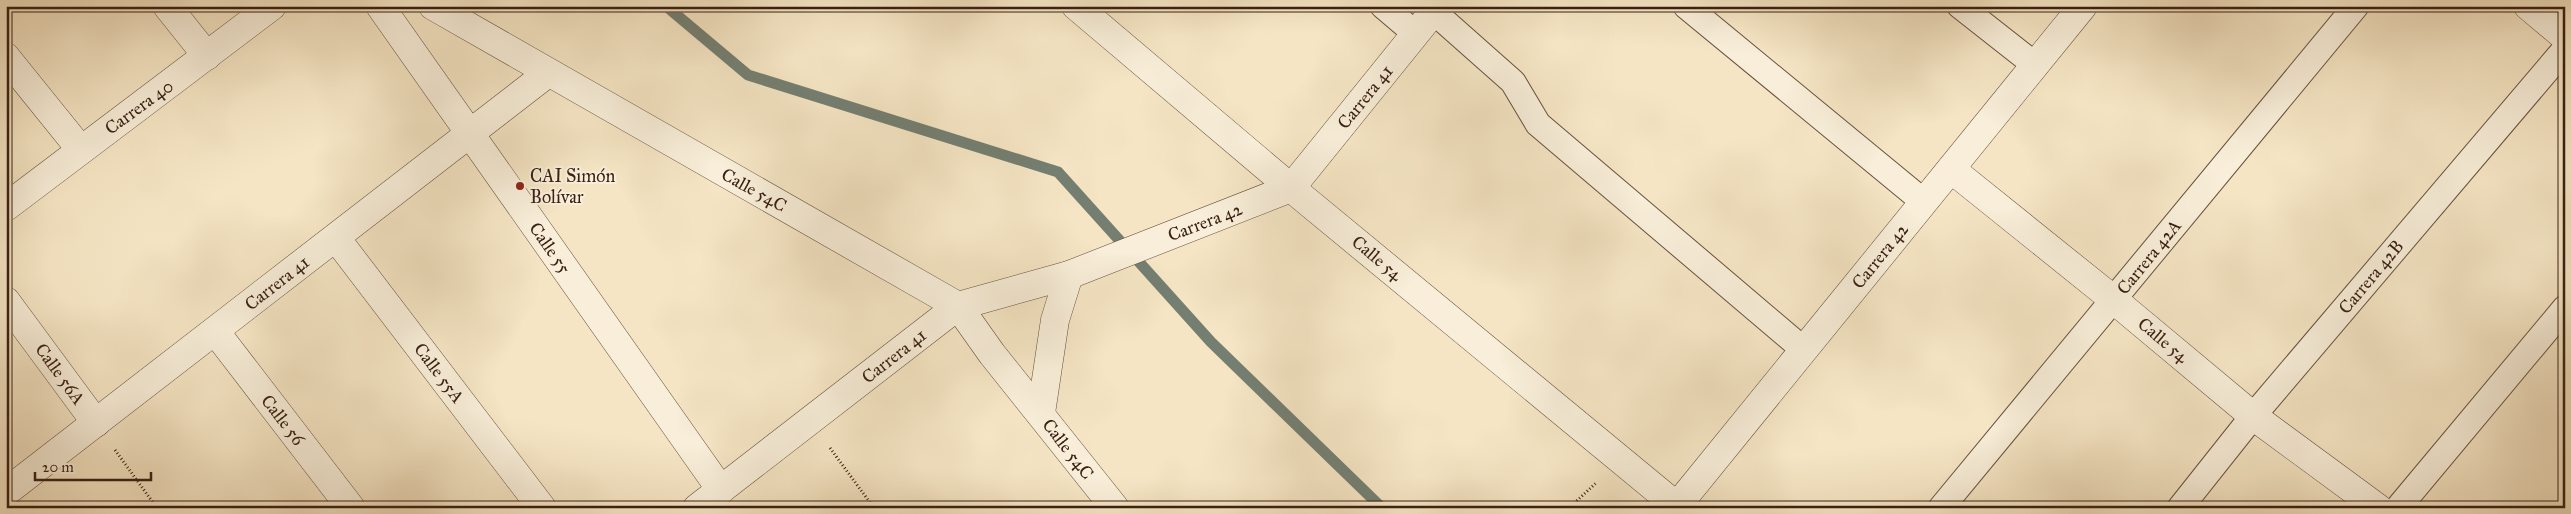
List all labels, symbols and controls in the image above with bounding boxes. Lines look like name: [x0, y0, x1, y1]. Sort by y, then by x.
street label: Carrera 41: [1332, 60, 1398, 134]
street label: Carrera 40: [100, 75, 178, 139]
street label: Calle 54C: [718, 163, 790, 217]
place label: CAI Simón Bolívar: [530, 165, 616, 208]
marker: CAI Simón Bolívar: [514, 180, 526, 192]
street label: Carrera 42: [1165, 198, 1245, 246]
street label: Carrera 42A: [2112, 215, 2186, 299]
street label: Calle 55: [524, 218, 576, 278]
street label: Carrera 42: [1847, 219, 1913, 293]
street label: Calle 54: [1347, 231, 1407, 286]
street label: Carrera 42B: [2334, 236, 2408, 318]
street label: Carrera 41: [240, 251, 314, 315]
street label: Calle 54: [2133, 313, 2193, 368]
street label: Carrera 41: [857, 324, 931, 388]
street label: Calle 56A: [30, 339, 90, 409]
street label: Calle 55A: [409, 339, 469, 407]
street label: Calle 56: [256, 390, 310, 450]
street label: Calle 54C: [1037, 414, 1099, 484]
scale bar: [35, 449, 151, 481]
text: 20 m: [42, 458, 74, 476]

